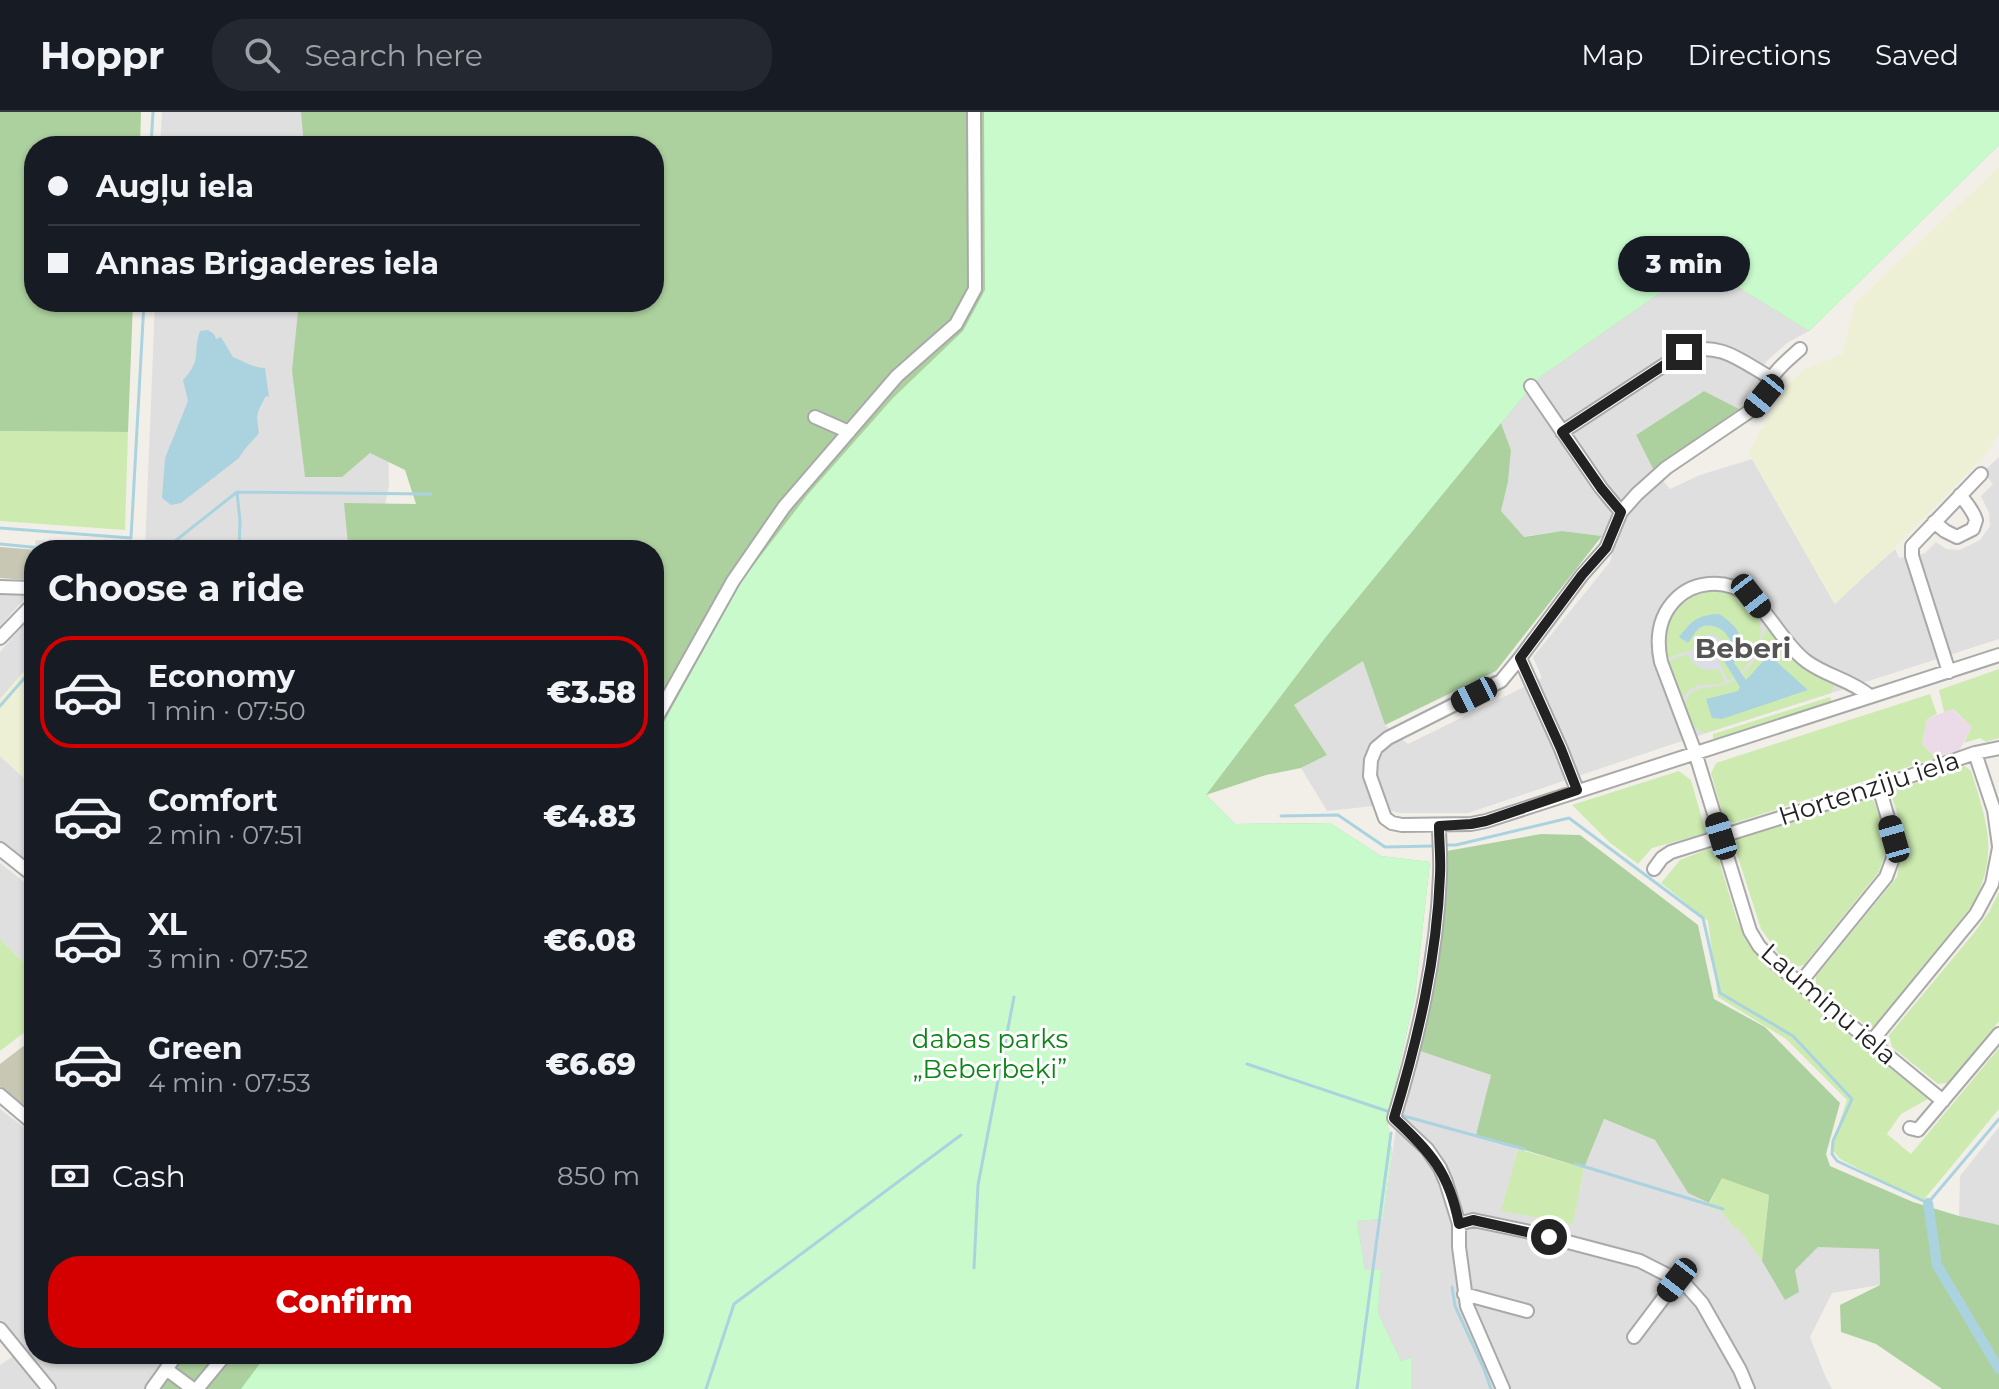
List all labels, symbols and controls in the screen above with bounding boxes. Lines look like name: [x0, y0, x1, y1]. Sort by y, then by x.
search box: [212, 19, 772, 91]
text: Hoppr: [40, 32, 164, 79]
icon: search: [240, 33, 284, 77]
text: Search here: [304, 37, 483, 74]
text: Map: [1581, 38, 1643, 72]
text: Directions: [1687, 38, 1831, 72]
text: Saved: [1875, 38, 1959, 72]
text: Augļu iela: [96, 168, 254, 205]
callout: 3 min: [1618, 236, 1750, 292]
text: Annas Brigaderes iela: [96, 245, 439, 282]
text: 3 min: [1646, 248, 1722, 280]
route end: [1666, 334, 1702, 370]
car: [1740, 370, 1788, 422]
text: Choose a ride: [48, 566, 305, 610]
car: [1727, 570, 1775, 622]
district label: Beberi: [1695, 631, 1791, 665]
icon: car: [52, 656, 124, 728]
text: Economy: [148, 658, 295, 695]
car: [1447, 673, 1501, 717]
text: €3.58: [547, 674, 636, 711]
text: 1 min · 07:50: [148, 695, 306, 727]
street label: Hortenziju iela: [1775, 744, 1963, 832]
icon: car: [52, 780, 124, 852]
text: Comfort: [148, 782, 278, 819]
text: €4.83: [543, 798, 636, 835]
car: [1703, 810, 1739, 862]
car: [1876, 813, 1912, 865]
text: 2 min · 07:51: [148, 819, 303, 851]
icon: car: [52, 904, 124, 976]
text: XL: [148, 906, 187, 943]
text: €6.08: [543, 922, 636, 959]
street label: Laumiņu iela: [1755, 936, 1903, 1072]
text: 3 min · 07:52: [148, 943, 308, 975]
park label: dabas parks „Beberbeķi”: [912, 1023, 1068, 1085]
icon: car: [52, 1028, 124, 1100]
text: Green: [148, 1030, 242, 1067]
text: €6.69: [545, 1046, 636, 1083]
text: 4 min · 07:53: [148, 1067, 311, 1099]
icon: cash: [48, 1154, 92, 1198]
text: Cash: [112, 1158, 186, 1195]
text: 850 m: [557, 1160, 640, 1192]
route start: [1531, 1219, 1567, 1255]
car: [1653, 1254, 1701, 1306]
button: Confirm: [48, 1256, 640, 1348]

